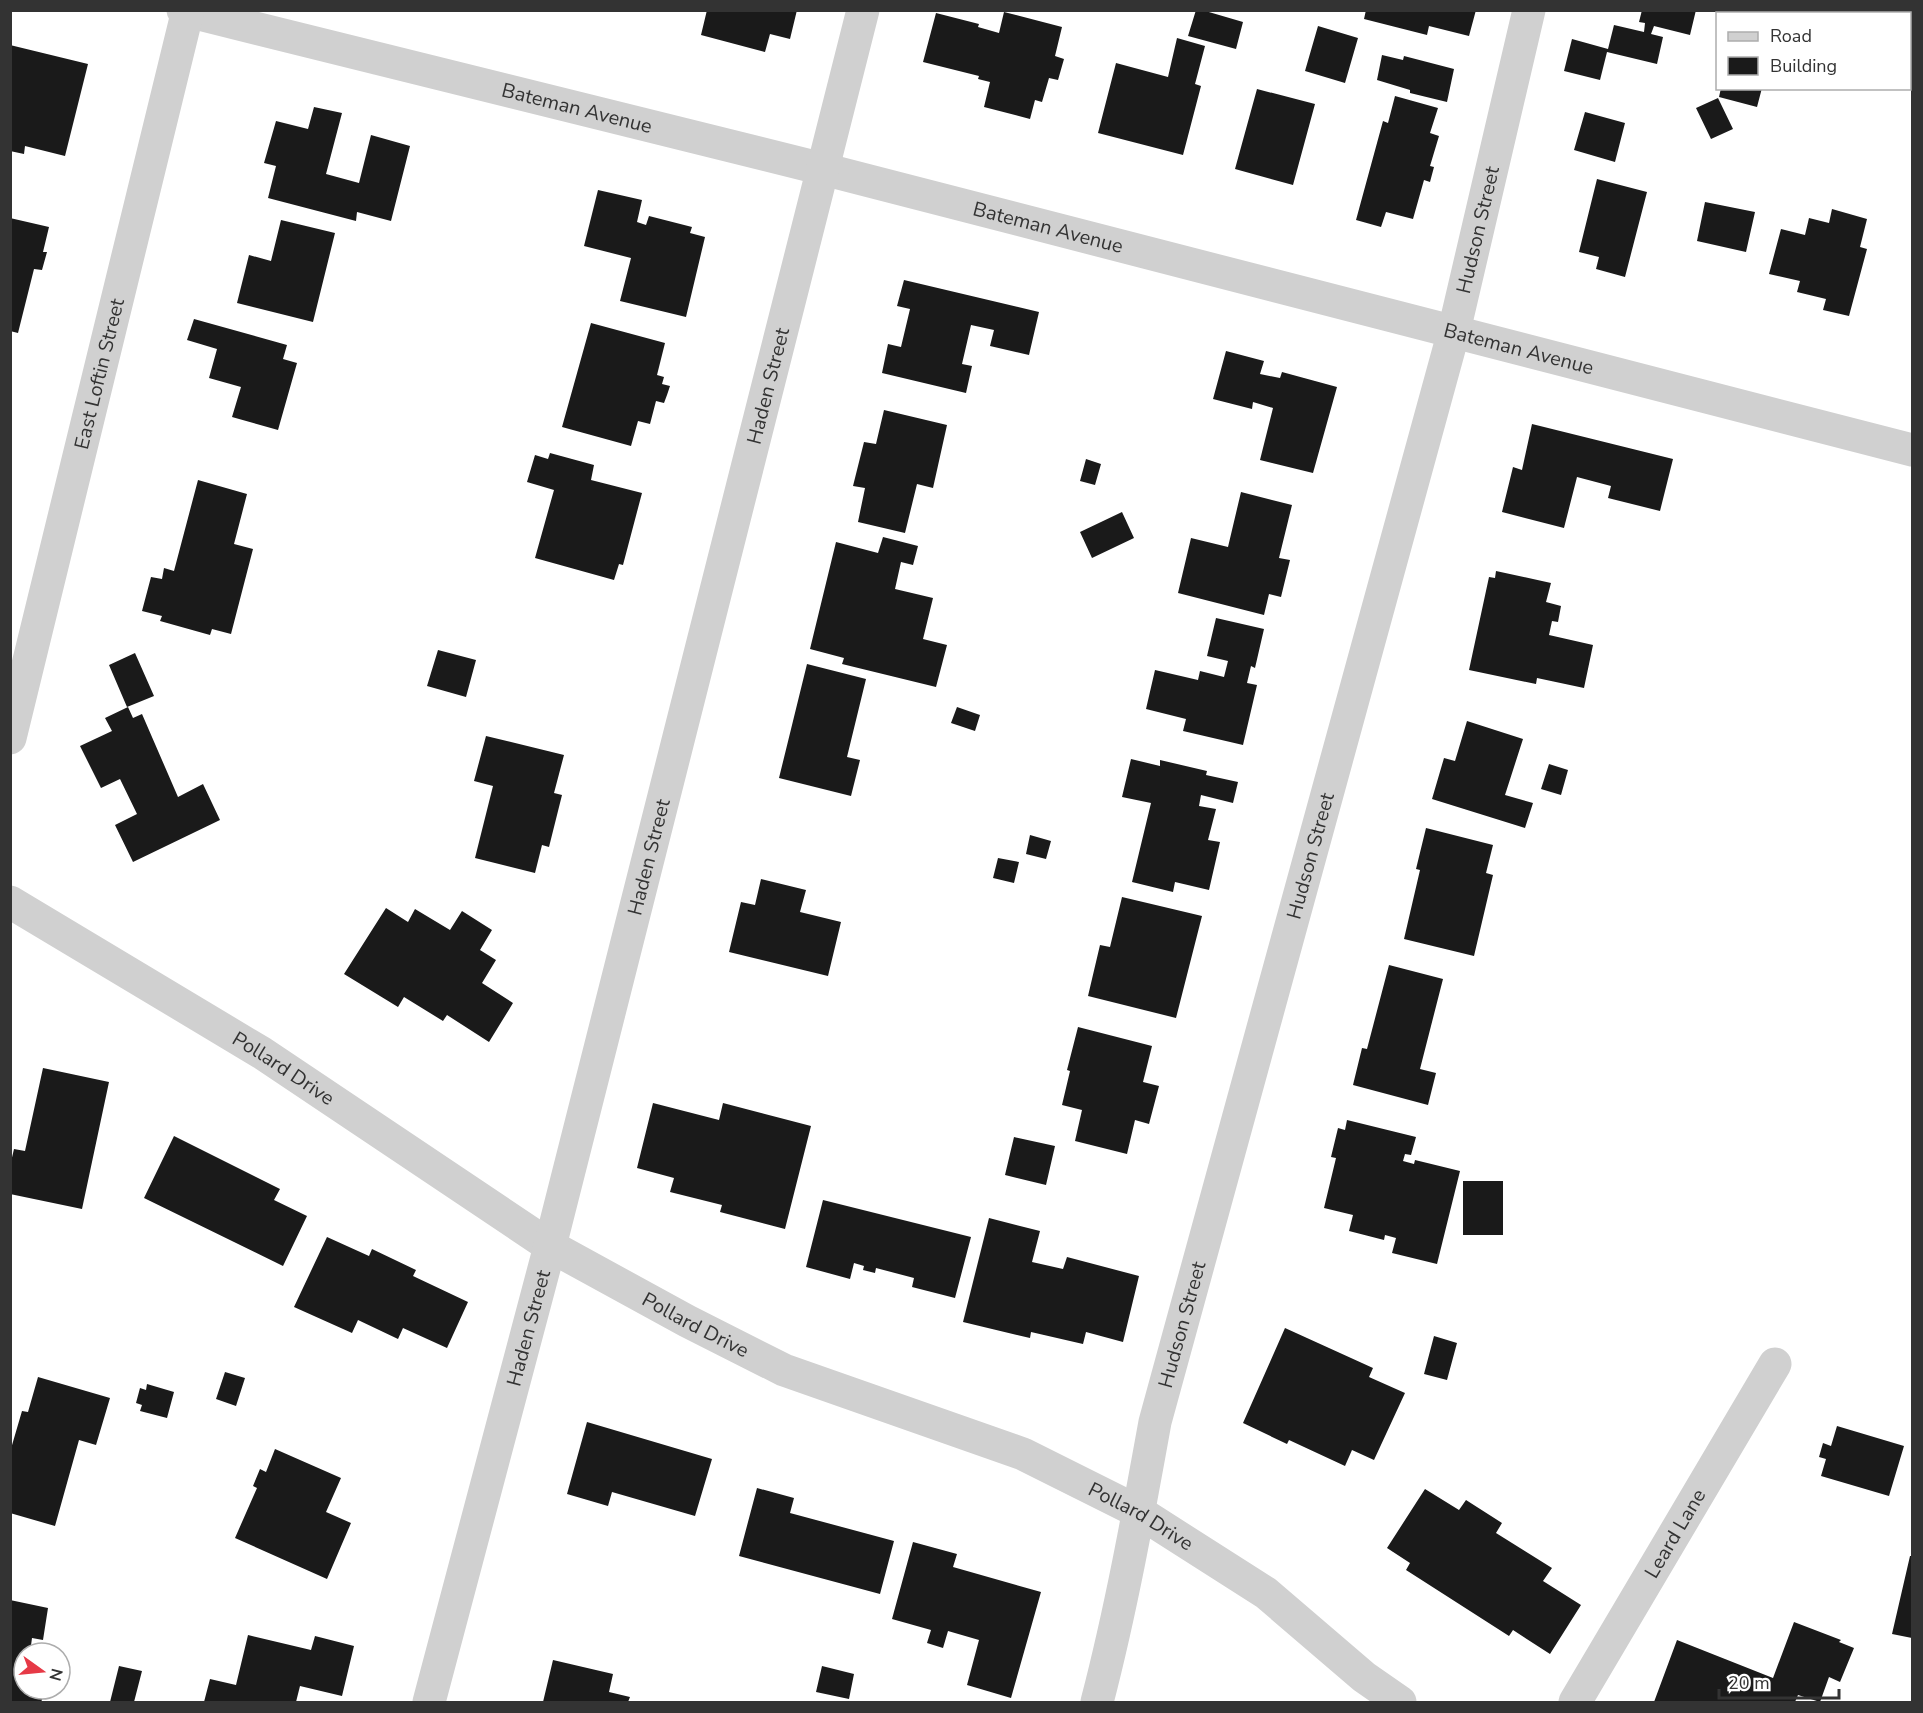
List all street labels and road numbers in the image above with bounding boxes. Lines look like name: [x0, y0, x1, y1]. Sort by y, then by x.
street label: Bateman Avenue: [499, 77, 655, 140]
street label: Hudson Street: [1450, 163, 1506, 296]
street label: Bateman Avenue: [970, 195, 1126, 260]
street label: East Loftin Street: [68, 295, 131, 452]
street label: Bateman Avenue: [1441, 317, 1597, 381]
street label: Haden Street: [741, 324, 796, 447]
street label: Hudson Street: [1280, 789, 1341, 922]
street label: Haden Street: [621, 795, 677, 918]
street label: Pollard Drive: [227, 1025, 340, 1112]
street label: Hudson Street: [1152, 1258, 1213, 1391]
street label: Haden Street: [500, 1266, 557, 1389]
street label: Pollard Drive: [637, 1286, 753, 1364]
street label: Pollard Drive: [1084, 1476, 1198, 1557]
street label: Leard Lane: [1638, 1484, 1712, 1583]

